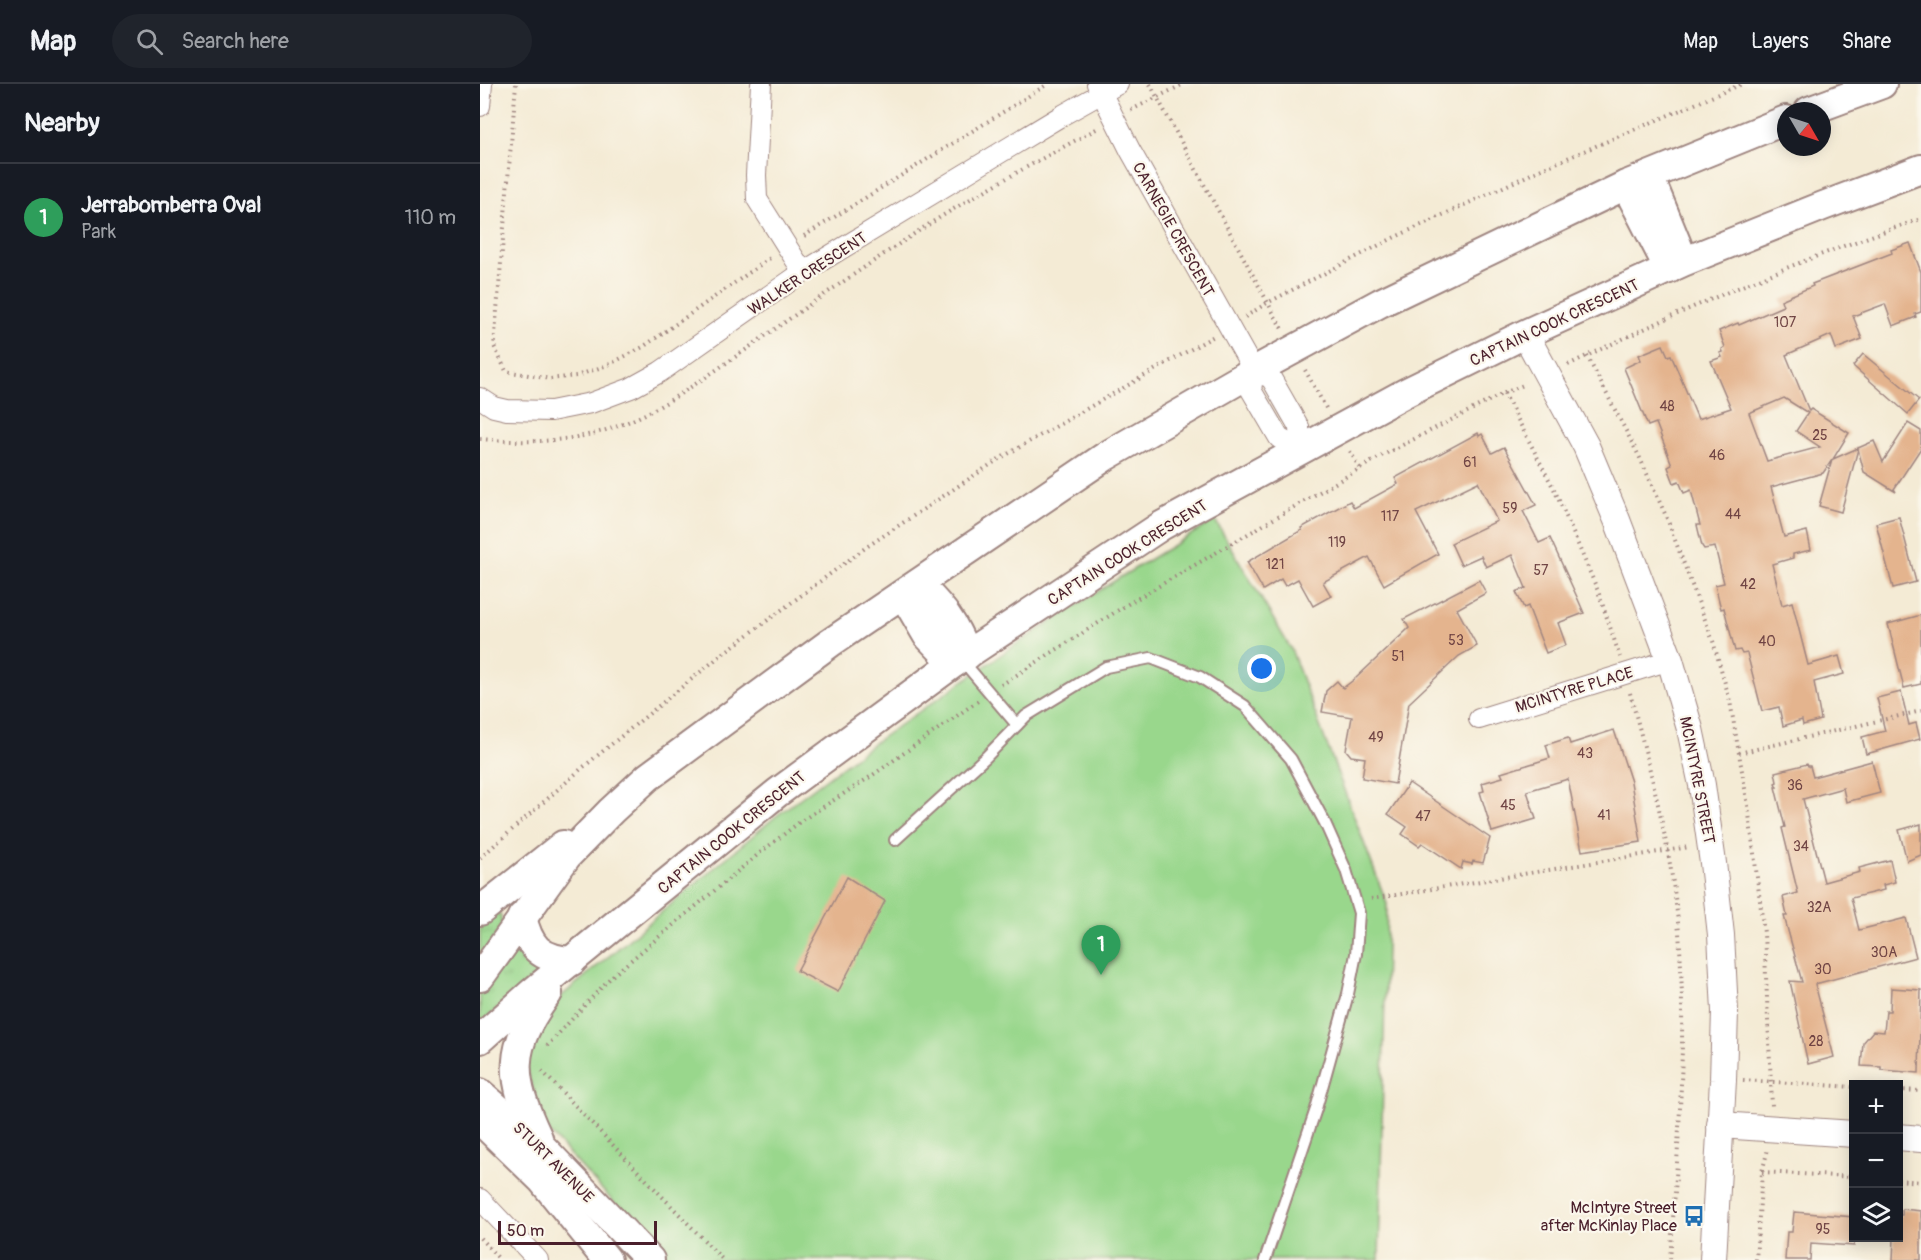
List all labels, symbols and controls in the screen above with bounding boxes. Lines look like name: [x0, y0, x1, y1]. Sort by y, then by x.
search box: [112, 14, 532, 68]
text: Map: [30, 24, 76, 59]
icon: search: [133, 25, 166, 58]
text: Search here: [181, 27, 289, 55]
text: Map: [1683, 28, 1718, 55]
text: Layers: [1751, 28, 1809, 55]
text: Share: [1842, 28, 1891, 55]
north arrow: [1777, 102, 1831, 156]
text: Nearby: [24, 107, 100, 139]
street label: CARNEGIE CRESCENT: [1128, 159, 1218, 300]
text: Jerrabomberra Oval: [81, 191, 262, 219]
text: 1: [40, 205, 47, 230]
text: 110 m: [405, 205, 456, 230]
text: Park: [81, 219, 116, 244]
street label: WALKER CRESCENT: [744, 228, 871, 320]
street label: CAPTAIN COOK CRESCENT: [1467, 275, 1642, 371]
house number: 107: [1774, 314, 1797, 331]
house number: 48: [1659, 398, 1675, 415]
house number: 25: [1812, 427, 1828, 444]
house number: 46: [1709, 447, 1725, 464]
house number: 61: [1463, 454, 1477, 471]
street label: CAPTAIN COOK CRESCENT: [1044, 495, 1211, 610]
house number: 59: [1503, 500, 1517, 517]
house number: 44: [1725, 506, 1741, 523]
house number: 117: [1381, 508, 1400, 525]
house number: 119: [1328, 534, 1346, 551]
house number: 121: [1266, 556, 1284, 573]
house number: 57: [1534, 562, 1549, 579]
house number: 42: [1740, 576, 1756, 593]
house number: 53: [1448, 632, 1464, 649]
house number: 40: [1758, 633, 1776, 650]
house number: 51: [1391, 648, 1405, 665]
your location: [1247, 654, 1276, 683]
street label: MCINTYRE PLACE: [1513, 663, 1636, 717]
street label: MCINTYRE STREET: [1675, 715, 1719, 845]
house number: 49: [1368, 729, 1384, 746]
house number: 43: [1577, 745, 1593, 762]
street label: CAPTAIN COOK CRESCENT: [654, 767, 810, 899]
house number: 36: [1787, 777, 1803, 794]
house number: 45: [1500, 797, 1516, 814]
house number: 41: [1597, 807, 1611, 824]
house number: 47: [1415, 808, 1431, 825]
house number: 34: [1793, 838, 1809, 855]
house number: 32A: [1807, 899, 1831, 916]
pin: 1: [1082, 926, 1120, 975]
house number: 30A: [1871, 944, 1897, 961]
house number: 30: [1814, 961, 1832, 978]
house number: 28: [1809, 1033, 1823, 1050]
map controls: [1849, 1080, 1903, 1242]
button: +: [1849, 1080, 1903, 1134]
street label: STURT AVENUE: [509, 1118, 598, 1207]
button: −: [1849, 1134, 1903, 1188]
button: layers: [1849, 1188, 1903, 1242]
place label: McIntyre Street after McKinlay Place: [1541, 1198, 1678, 1236]
bus stop icon: McIntyre Street after McKinlay Place: [1682, 1204, 1706, 1228]
scale bar: [498, 1218, 657, 1246]
text: 50 m: [507, 1221, 544, 1241]
house number: 95: [1816, 1221, 1830, 1238]

